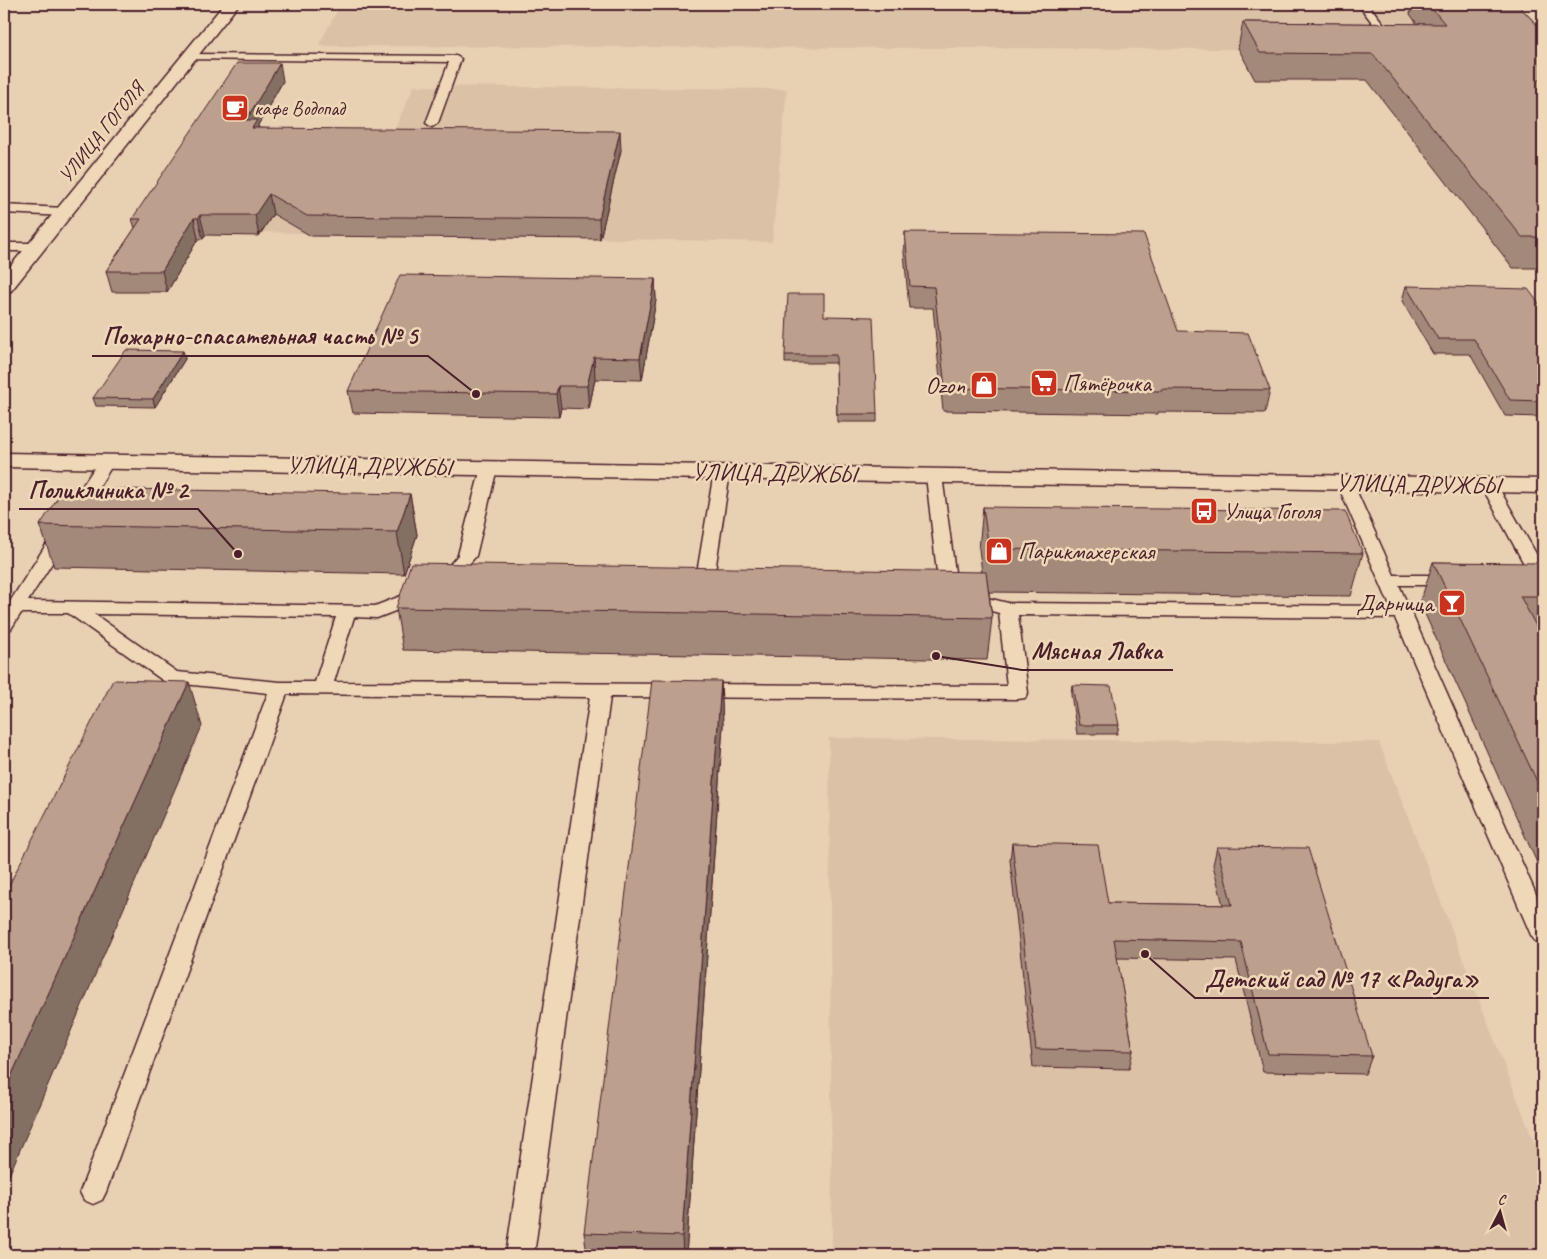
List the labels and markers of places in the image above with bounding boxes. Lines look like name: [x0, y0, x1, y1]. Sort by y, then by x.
cafe icon: кафе Водопад: [220, 93, 250, 123]
place label: кафе Водопад: [254, 96, 346, 121]
callout: Пожарно-спасательная часть № 5: [92, 316, 428, 356]
supermarket icon: Пятёрочка: [1029, 368, 1059, 398]
place label: Пятёрочка: [1063, 368, 1152, 398]
place label: Ozon: [926, 370, 965, 400]
shop icon: Ozon: [969, 370, 999, 400]
callout: Поликлиника № 2: [19, 469, 198, 509]
bus stop icon: Улица Гоголя: [1189, 496, 1219, 526]
place label: Улица Гоголя: [1223, 496, 1321, 526]
shop icon: Парикмахерская: [984, 536, 1014, 566]
place label: Парикмахерская: [1018, 536, 1156, 566]
place label: Дарница: [1356, 588, 1435, 618]
bar icon: Дарница: [1437, 588, 1467, 618]
callout: Мясная Лавка: [1022, 630, 1173, 670]
callout: Детский сад № 17 «Радуга»: [1195, 958, 1489, 998]

